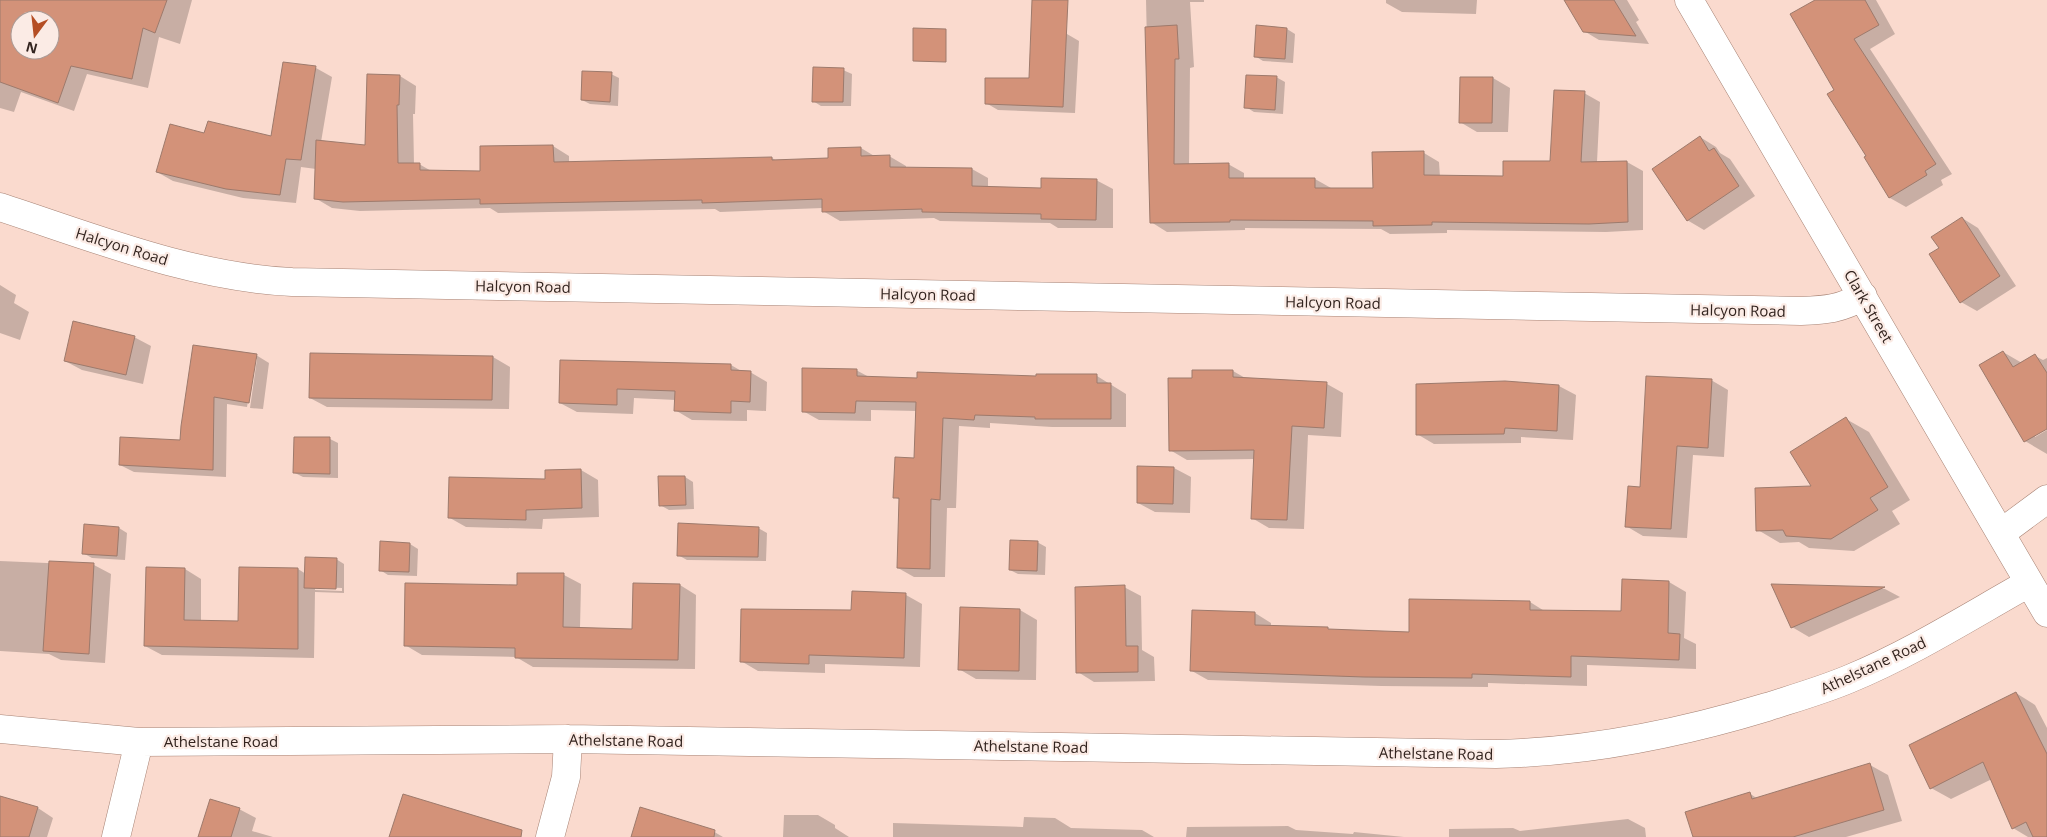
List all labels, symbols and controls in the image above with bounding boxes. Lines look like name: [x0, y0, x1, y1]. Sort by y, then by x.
north arrow: [10, 10, 60, 60]
text: N: [24, 37, 39, 59]
street label: Halcyon Road: [73, 222, 171, 270]
street label: Clark Street: [1840, 266, 1898, 346]
street label: Halcyon Road: [475, 275, 571, 297]
street label: Halcyon Road: [880, 283, 976, 305]
street label: Halcyon Road: [1285, 291, 1381, 313]
street label: Halcyon Road: [1690, 299, 1786, 321]
street label: Athelstane Road: [1817, 632, 1929, 698]
street label: Athelstane Road: [569, 729, 683, 751]
street label: Athelstane Road: [164, 731, 278, 751]
street label: Athelstane Road: [974, 735, 1088, 757]
street label: Athelstane Road: [1379, 742, 1493, 764]

